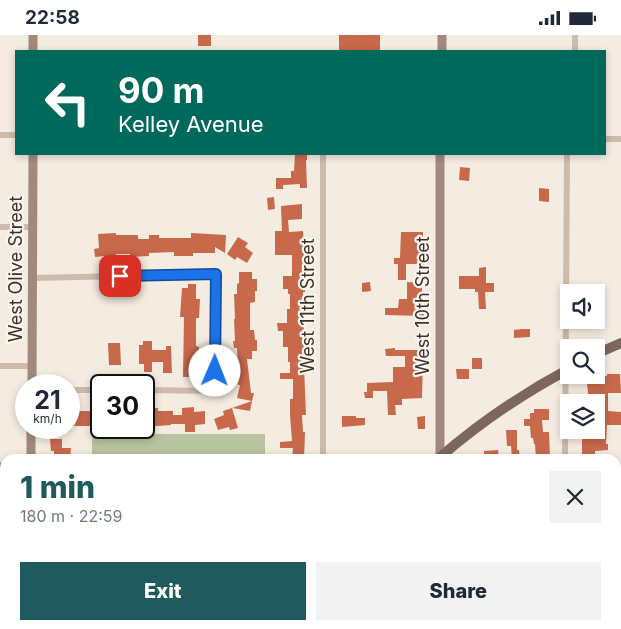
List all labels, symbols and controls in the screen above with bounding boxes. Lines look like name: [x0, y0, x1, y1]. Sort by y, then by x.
text: 22:58: [25, 6, 80, 29]
text: 90 m: [118, 69, 205, 111]
icon: left: [35, 70, 100, 135]
text: Kelley Avenue: [118, 111, 264, 137]
street label: West Olive Street: [5, 196, 26, 342]
street label: West 10th Street: [412, 236, 433, 376]
street label: West 11th Street: [297, 238, 318, 374]
pin: [99, 255, 141, 297]
icon: arrive: [106, 262, 134, 290]
map controls: [560, 284, 605, 439]
button: sound: [560, 284, 605, 329]
button: search: [560, 339, 605, 384]
position arrow: [188, 344, 240, 396]
speed limit sign: 30: [90, 374, 155, 439]
text: 21: [34, 385, 61, 415]
button: layers: [560, 394, 605, 439]
text: km/h: [33, 411, 62, 426]
text: 1 min: [20, 469, 95, 505]
button: close: [549, 471, 601, 523]
text: 180 m · 22:59: [20, 506, 122, 526]
button: Exit: [20, 562, 306, 620]
button: Share: [316, 562, 601, 620]

